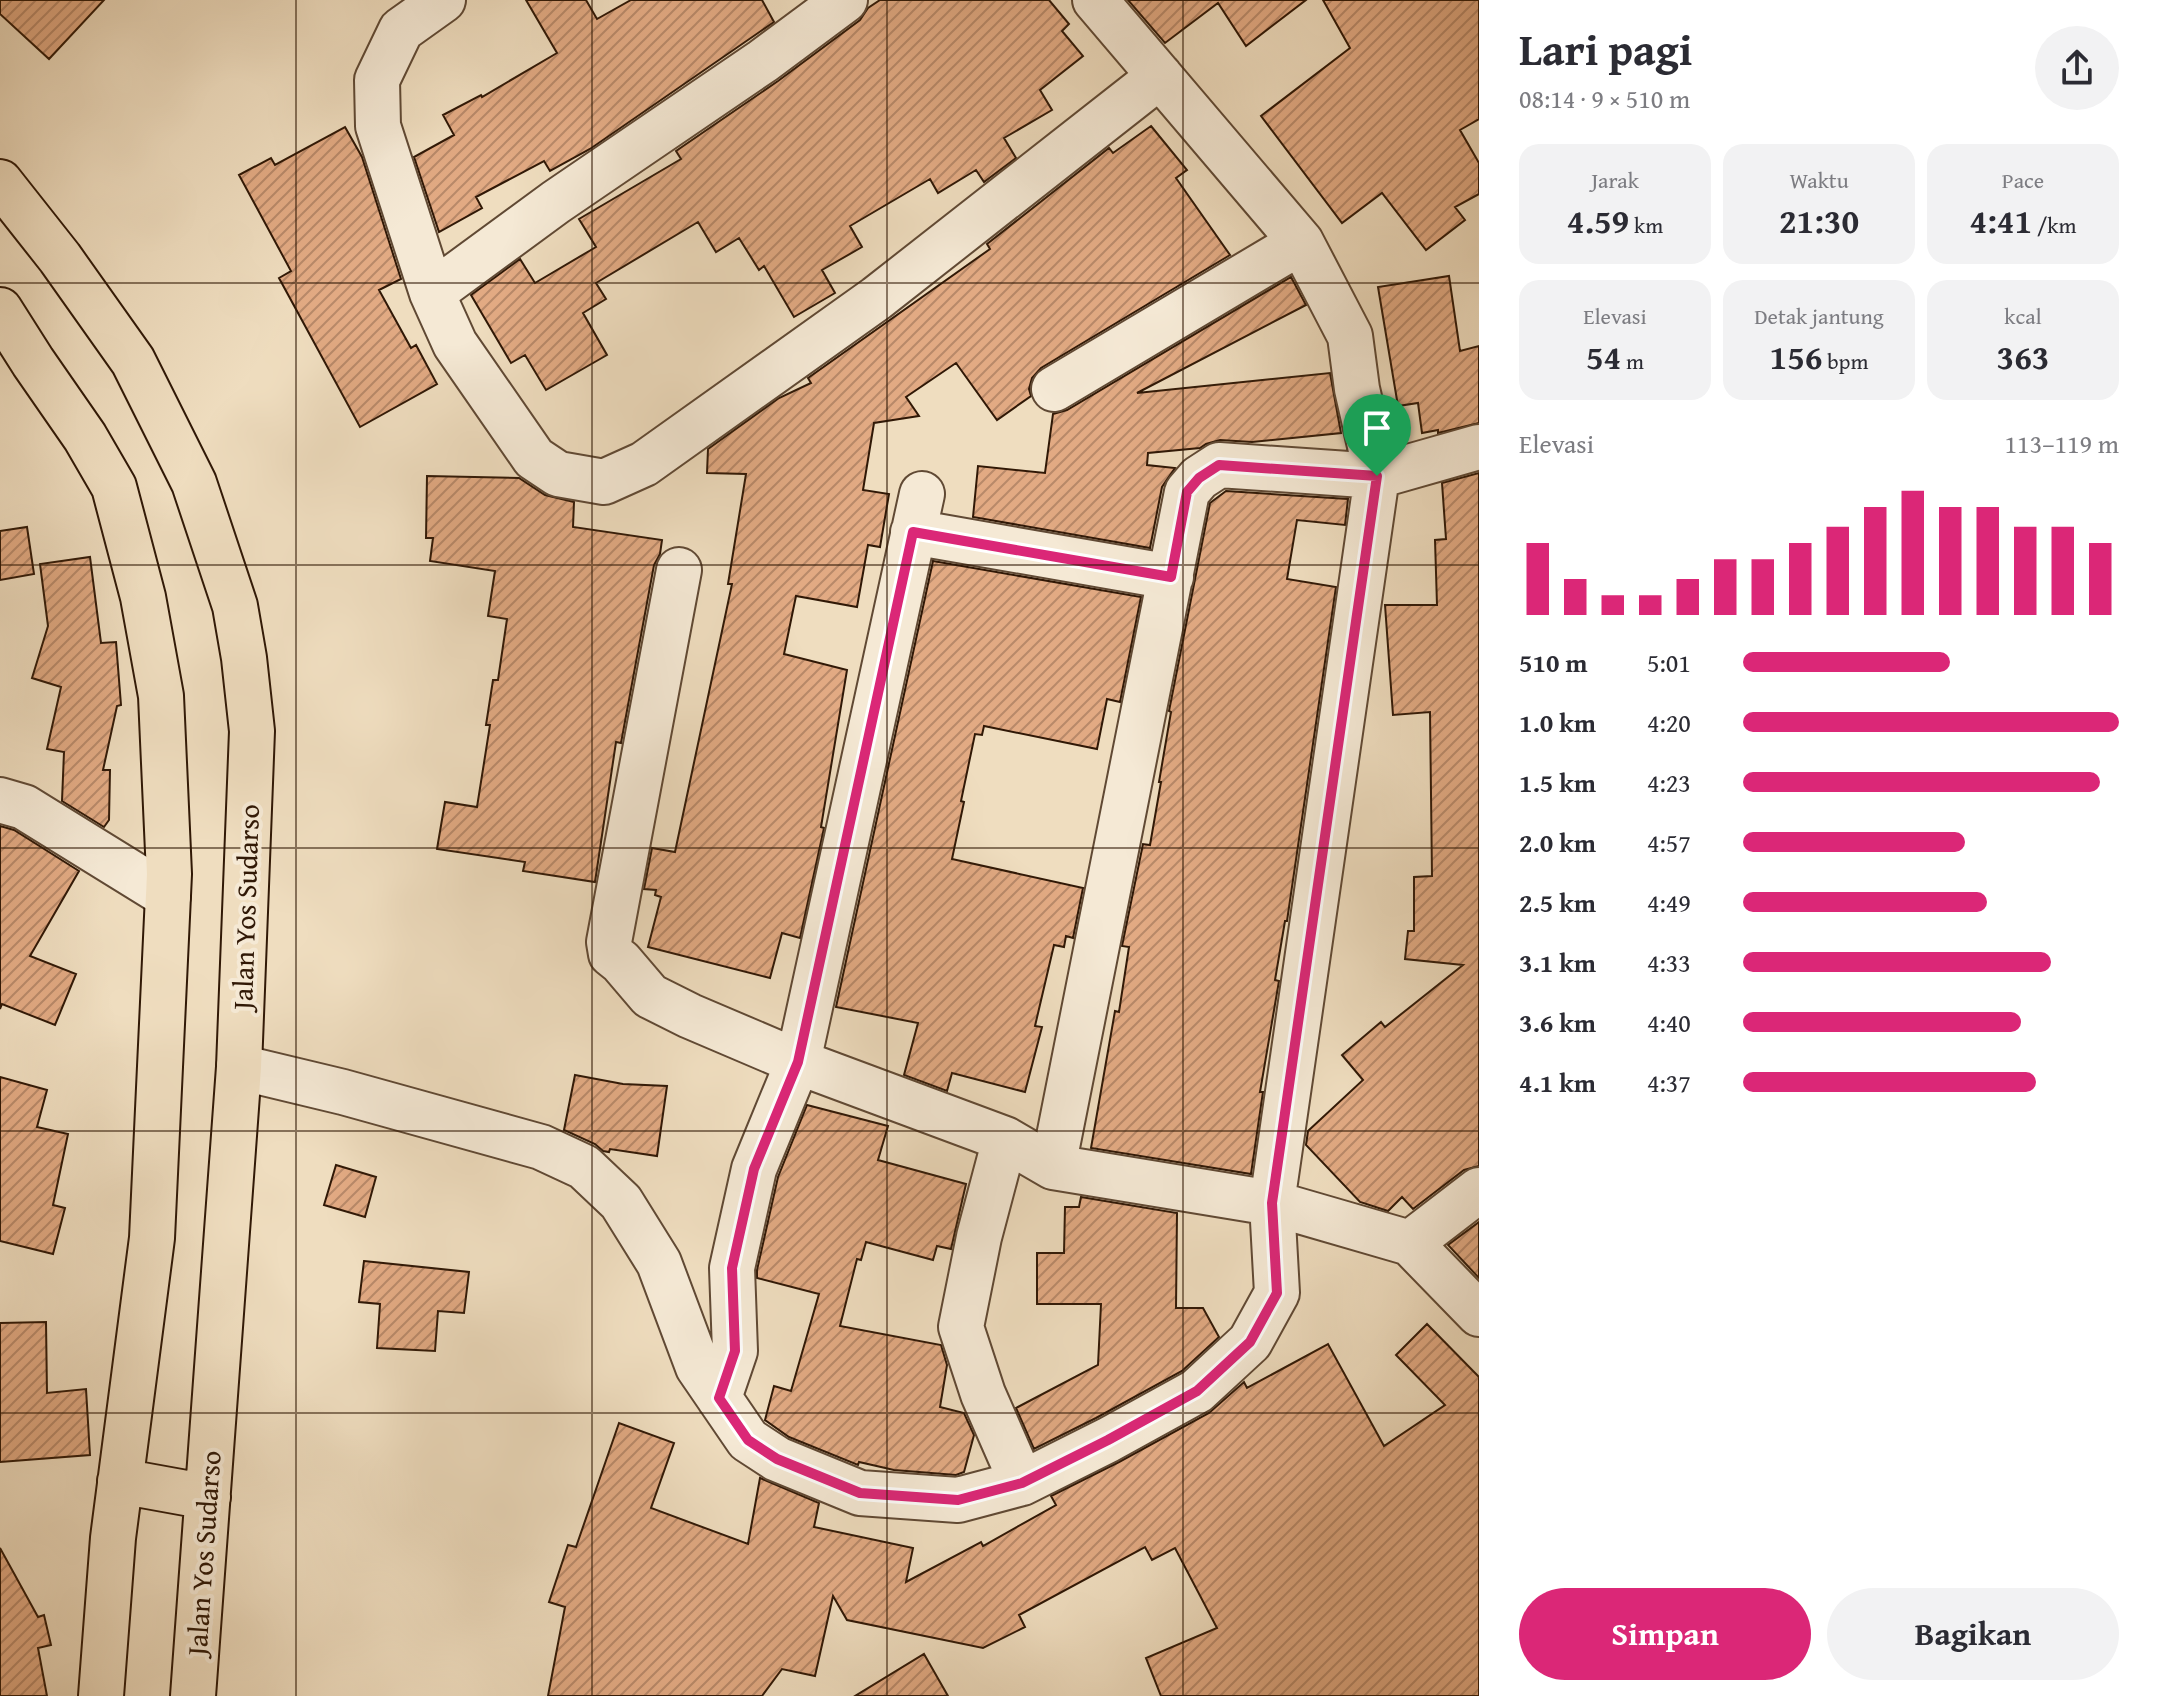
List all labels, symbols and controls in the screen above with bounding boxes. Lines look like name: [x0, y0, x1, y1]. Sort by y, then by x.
text: Lari pagi: [1519, 17, 1692, 81]
button: share: [2035, 26, 2119, 110]
text: 08:14 · 9 × 510 m: [1519, 79, 1690, 118]
text: Jarak: [1591, 164, 1639, 196]
text: Waktu: [1789, 164, 1849, 196]
text: Pace: [2002, 164, 2044, 196]
text: 4.59: [1567, 196, 1629, 245]
text: 21:30: [1779, 196, 1859, 245]
text: 4:41: [1970, 196, 2032, 245]
text: km: [1629, 209, 1663, 241]
text: /km: [2032, 209, 2076, 241]
text: Elevasi: [1583, 300, 1647, 332]
text: Detak jantung: [1754, 300, 1884, 332]
text: kcal: [2004, 300, 2042, 332]
text: 54: [1586, 332, 1621, 381]
text: 156: [1770, 332, 1822, 381]
text: 363: [1997, 332, 2049, 381]
text: m: [1621, 345, 1644, 377]
text: bpm: [1822, 345, 1868, 377]
pin: [1343, 394, 1411, 476]
icon: arrive: [1355, 406, 1399, 450]
text: Elevasi: [1519, 424, 1594, 463]
text: 113–119 m: [2005, 424, 2119, 463]
text: 510 m: [1519, 643, 1587, 682]
text: 5:01: [1647, 643, 1691, 682]
text: 1.0 km: [1519, 703, 1596, 742]
text: 4:20: [1647, 703, 1691, 742]
text: 1.5 km: [1519, 763, 1596, 802]
text: 4:23: [1647, 763, 1691, 802]
street label: Jalan Yos Sudarso: [221, 803, 269, 1014]
text: 2.0 km: [1519, 823, 1596, 862]
text: 4:57: [1647, 823, 1691, 862]
text: 2.5 km: [1519, 883, 1596, 922]
text: 4:49: [1647, 883, 1691, 922]
text: 3.1 km: [1519, 943, 1596, 982]
text: 4:33: [1647, 943, 1691, 982]
text: 3.6 km: [1519, 1003, 1596, 1042]
text: 4:40: [1647, 1003, 1691, 1042]
text: 4.1 km: [1519, 1063, 1596, 1102]
text: 4:37: [1647, 1063, 1691, 1102]
street label: Jalan Yos Sudarso: [175, 1449, 231, 1660]
button: Simpan: [1519, 1588, 1811, 1680]
button: Bagikan: [1827, 1588, 2119, 1680]

